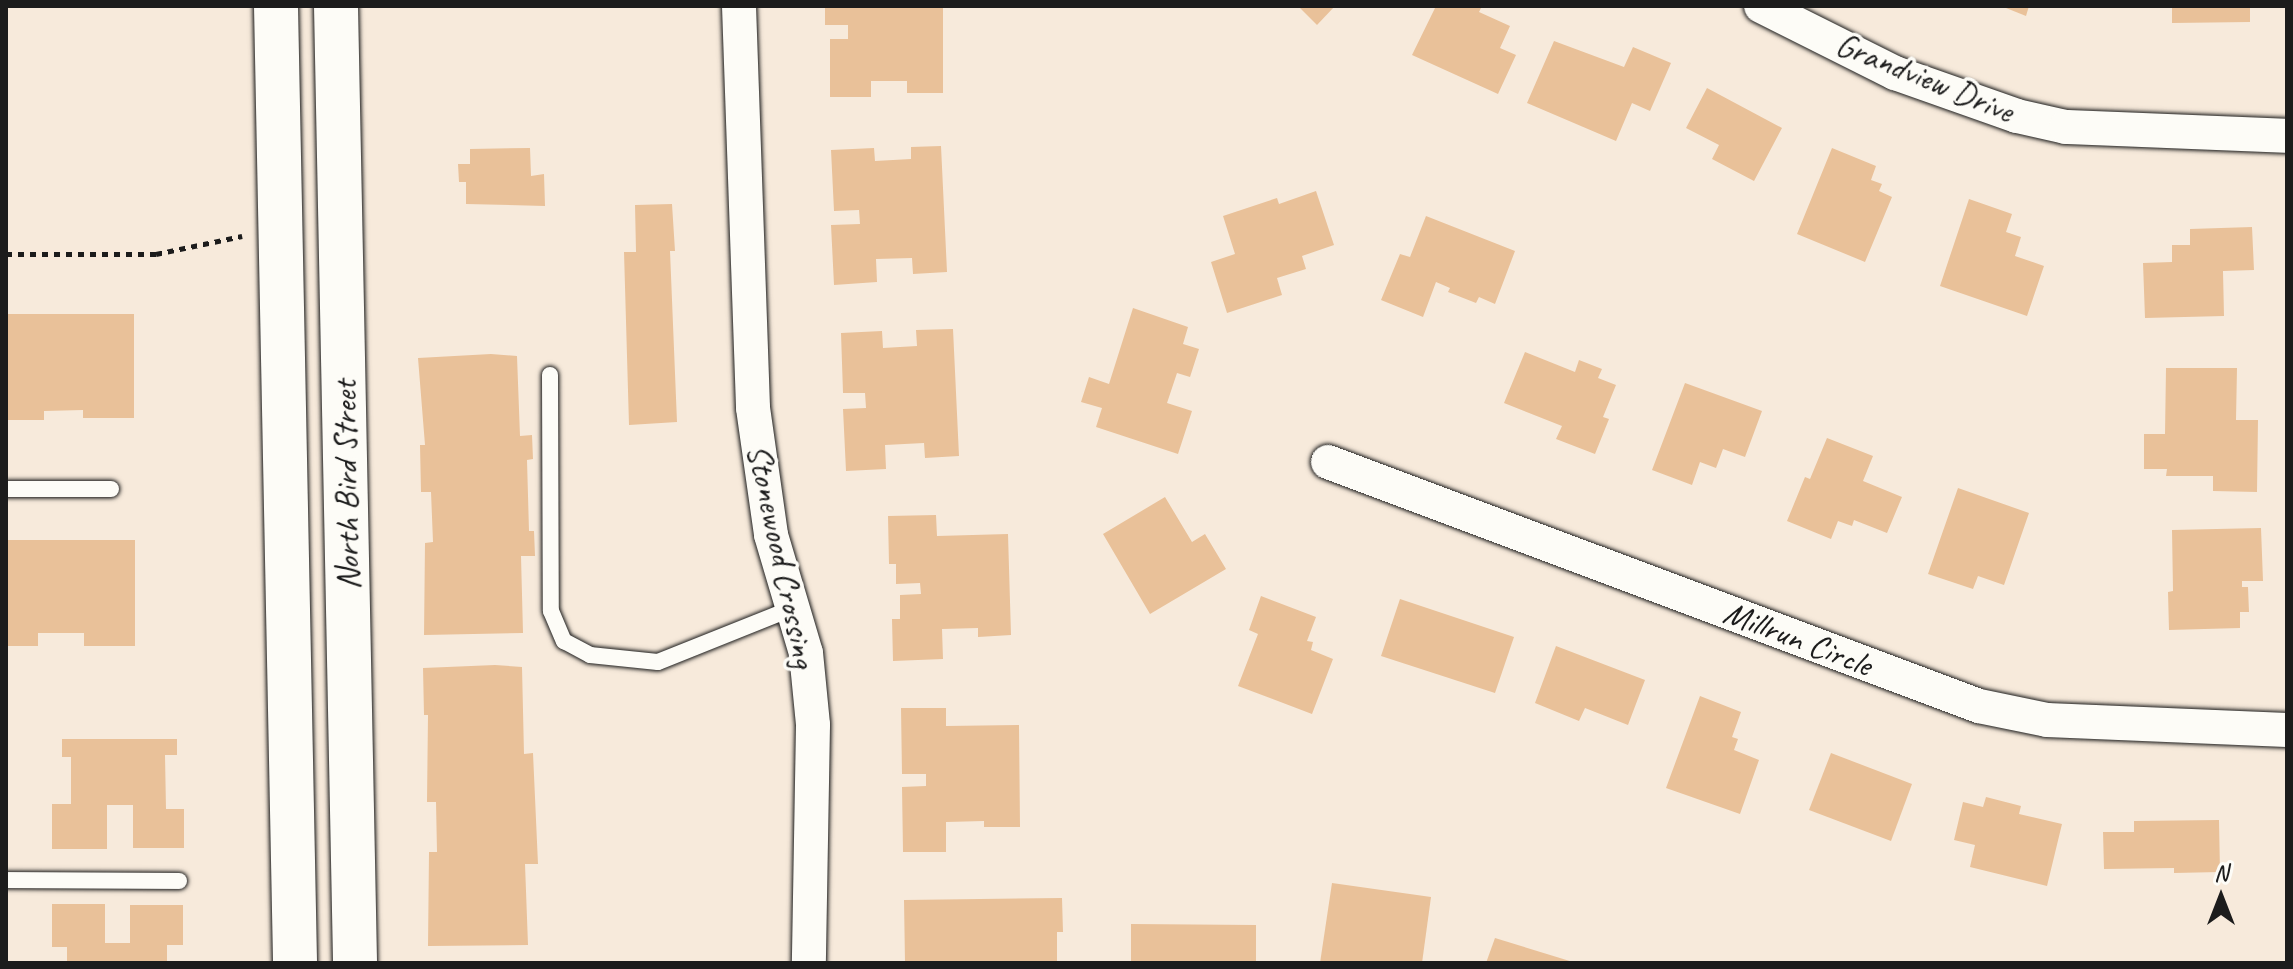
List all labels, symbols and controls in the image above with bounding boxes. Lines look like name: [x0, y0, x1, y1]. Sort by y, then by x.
street label: Grandview Drive: [1830, 23, 2020, 131]
street label: North Bird Street: [324, 379, 368, 591]
street label: Stonewood Crossing: [738, 441, 826, 671]
street label: Millrun Circle: [1719, 591, 1877, 685]
north arrow: [2181, 857, 2261, 937]
text: N: [2214, 859, 2228, 887]

